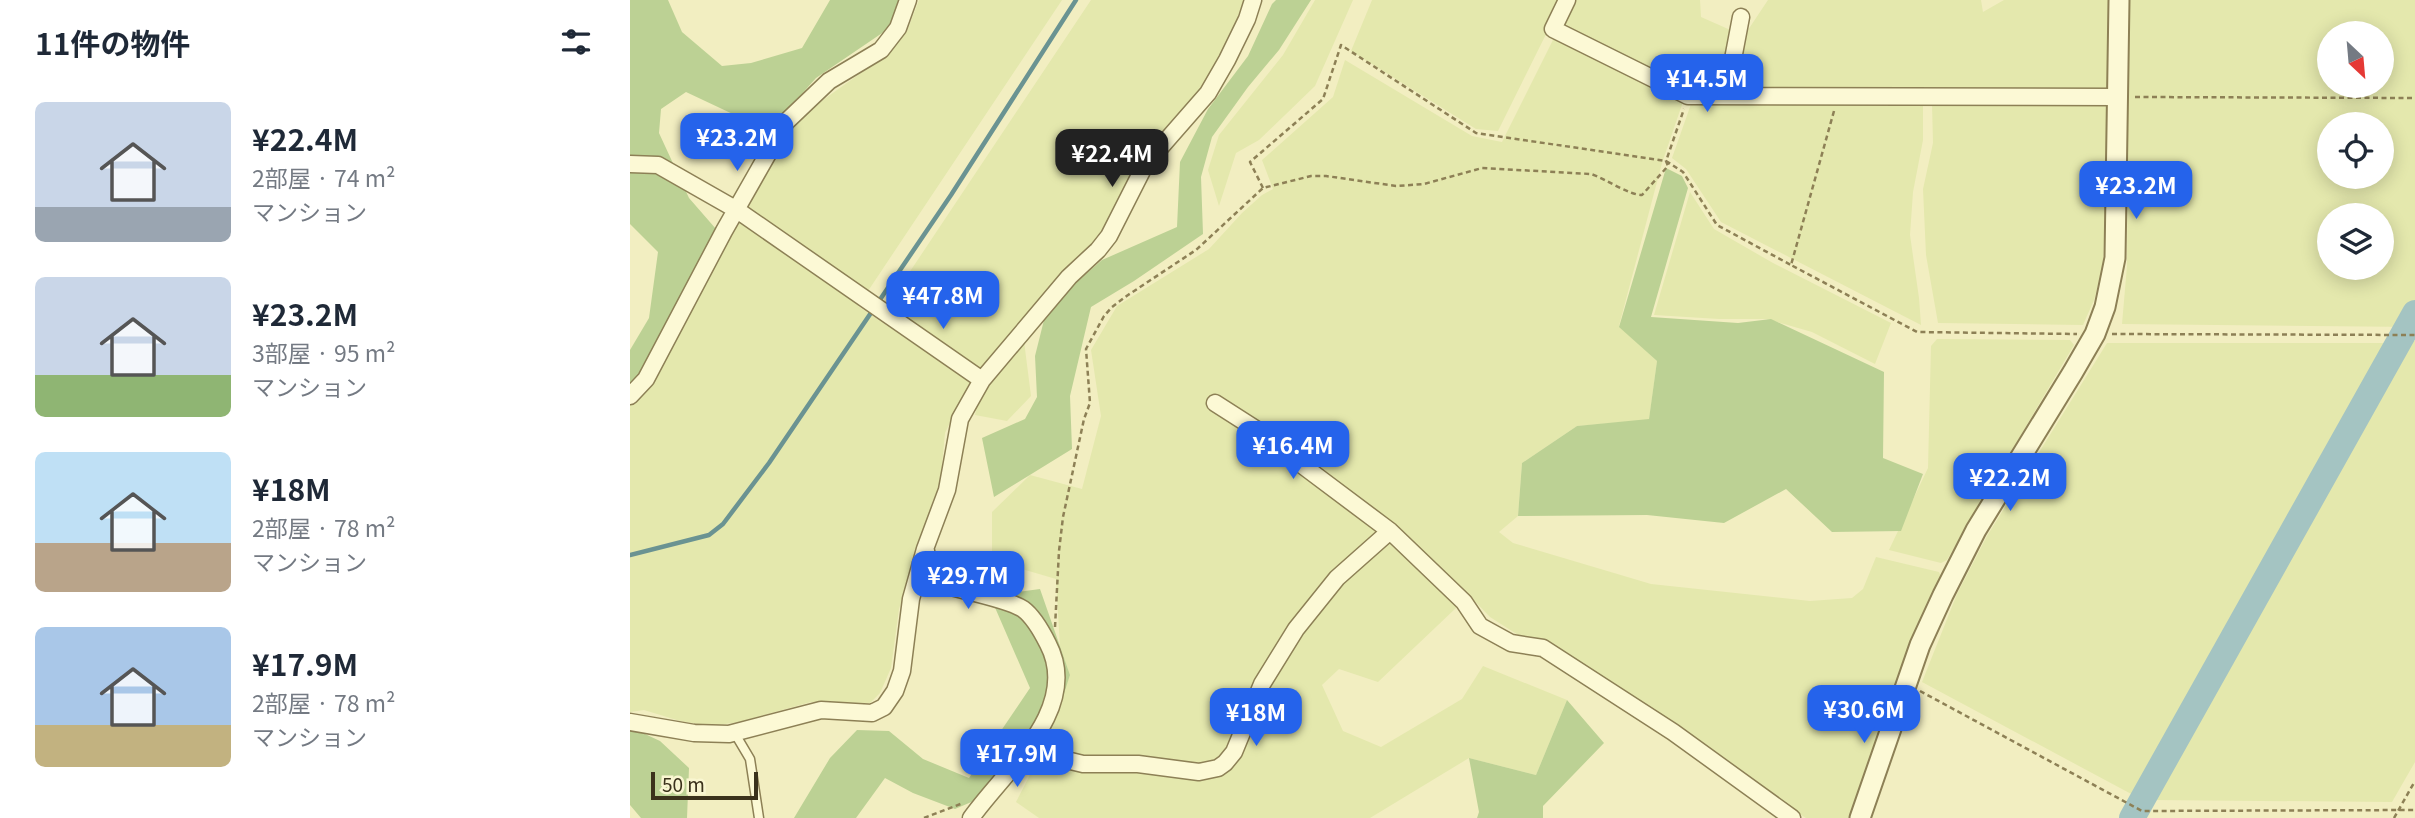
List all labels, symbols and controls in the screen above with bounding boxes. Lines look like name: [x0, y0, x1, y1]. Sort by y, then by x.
text: 11件の物件: [35, 20, 190, 64]
north arrow: [2317, 21, 2394, 98]
map controls: [2317, 21, 2394, 280]
icon: filters: [557, 23, 595, 61]
pin: ¥14.5M: [1650, 54, 1764, 114]
text: ¥14.5M: [1666, 60, 1748, 94]
button: locate: [2317, 112, 2394, 189]
pin: ¥23.2M: [680, 114, 794, 173]
text: ¥22.4M: [252, 116, 358, 160]
text: ¥23.2M: [696, 119, 778, 153]
icon: home: [91, 130, 175, 214]
pin: ¥22.4M: [1055, 130, 1169, 189]
text: ¥22.4M: [1071, 135, 1153, 169]
text: 2部屋 · 74 m²: [252, 160, 395, 194]
pin: ¥23.2M: [2079, 162, 2193, 221]
text: ¥23.2M: [2095, 167, 2177, 201]
text: マンション: [252, 194, 367, 228]
button: layers: [2317, 203, 2394, 280]
pin: ¥47.8M: [886, 272, 1000, 331]
text: ¥47.8M: [902, 277, 984, 311]
text: ¥23.2M: [252, 291, 358, 335]
icon: home: [91, 305, 175, 389]
text: 3部屋 · 95 m²: [252, 335, 395, 369]
text: マンション: [252, 369, 367, 403]
pin: ¥16.4M: [1236, 421, 1350, 481]
text: ¥16.4M: [1252, 427, 1334, 461]
pin: ¥22.2M: [1953, 454, 2067, 513]
text: ¥22.2M: [1969, 459, 2051, 493]
text: ¥18M: [252, 466, 331, 510]
icon: home: [91, 480, 175, 564]
text: 2部屋 · 78 m²: [252, 510, 395, 544]
text: マンション: [252, 544, 367, 578]
pin: ¥29.7M: [911, 552, 1025, 611]
text: ¥29.7M: [927, 557, 1009, 591]
text: ¥17.9M: [252, 641, 358, 685]
icon: home: [91, 655, 175, 739]
text: 2部屋 · 78 m²: [252, 685, 395, 719]
pin: ¥30.6M: [1807, 686, 1921, 745]
pin: ¥18M: [1215, 688, 1297, 748]
text: ¥30.6M: [1823, 691, 1905, 725]
text: ¥18M: [1226, 694, 1286, 728]
text: マンション: [252, 719, 367, 753]
pin: ¥17.9M: [960, 730, 1074, 789]
text: ¥17.9M: [976, 735, 1058, 769]
scale bar: [651, 769, 758, 801]
text: 50 m: [662, 770, 705, 797]

